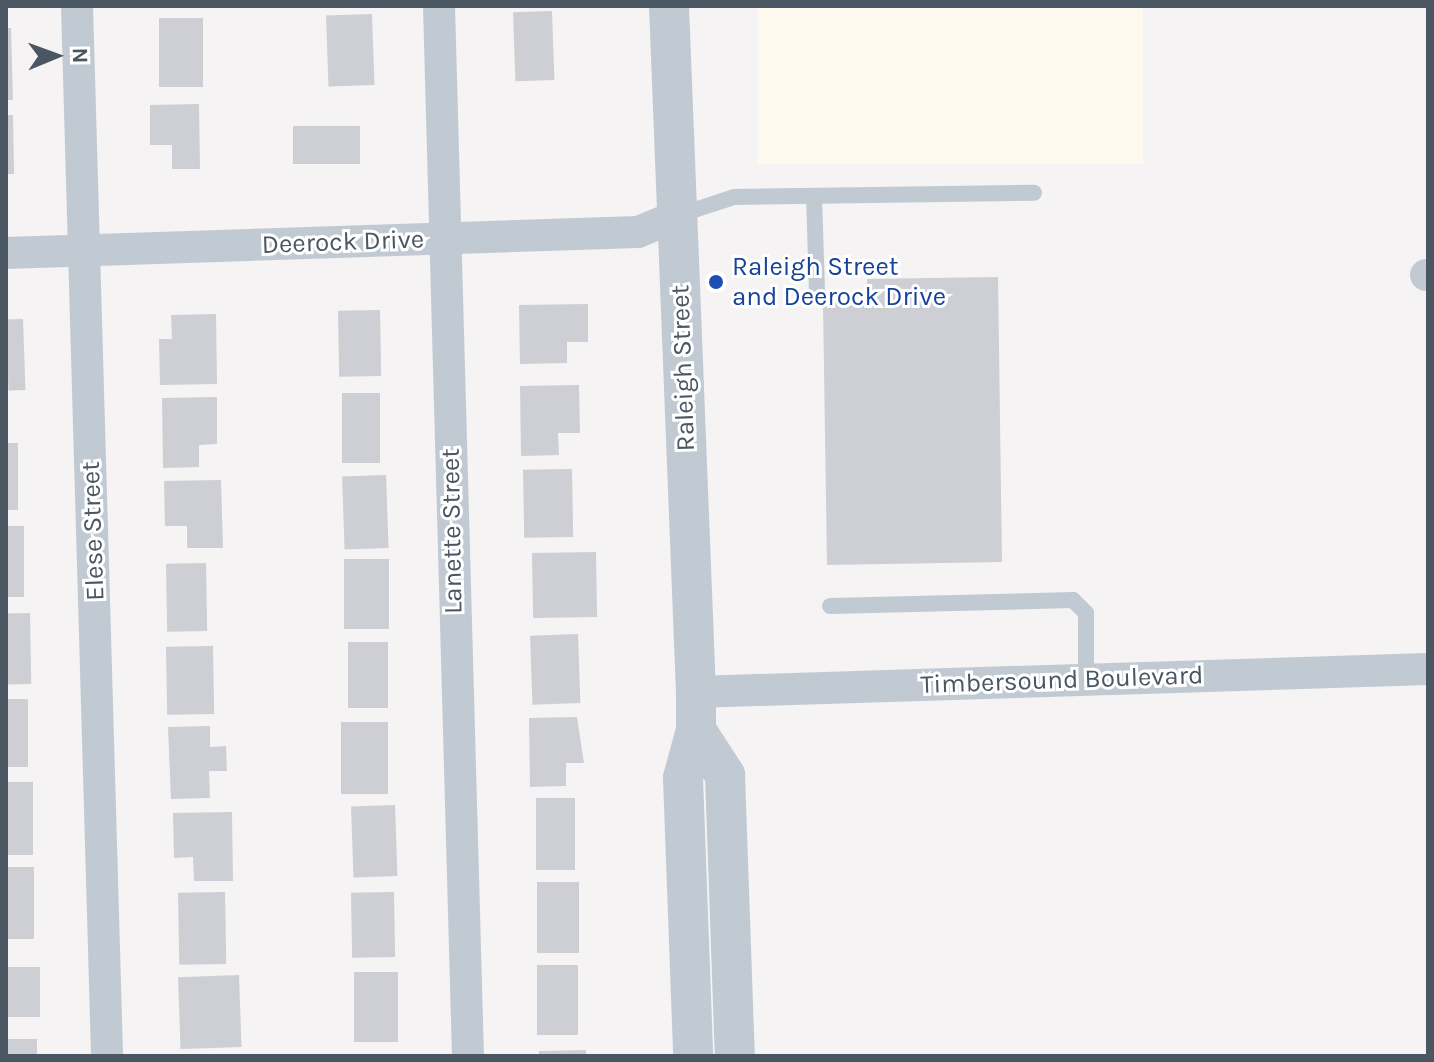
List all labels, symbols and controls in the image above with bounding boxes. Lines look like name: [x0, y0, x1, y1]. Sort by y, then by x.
north arrow: [16, 16, 96, 96]
text: N: [67, 47, 93, 64]
street label: Deerock Drive: [261, 224, 425, 260]
place label: Raleigh Street and Deerock Drive: [732, 251, 946, 312]
marker: Raleigh Street and Deerock Drive: [707, 273, 725, 291]
street label: Raleigh Street: [665, 284, 701, 452]
street label: Lanette Street: [435, 448, 469, 614]
street label: Elese Street: [75, 461, 111, 601]
street label: Timbersound Boulevard: [920, 659, 1204, 701]

